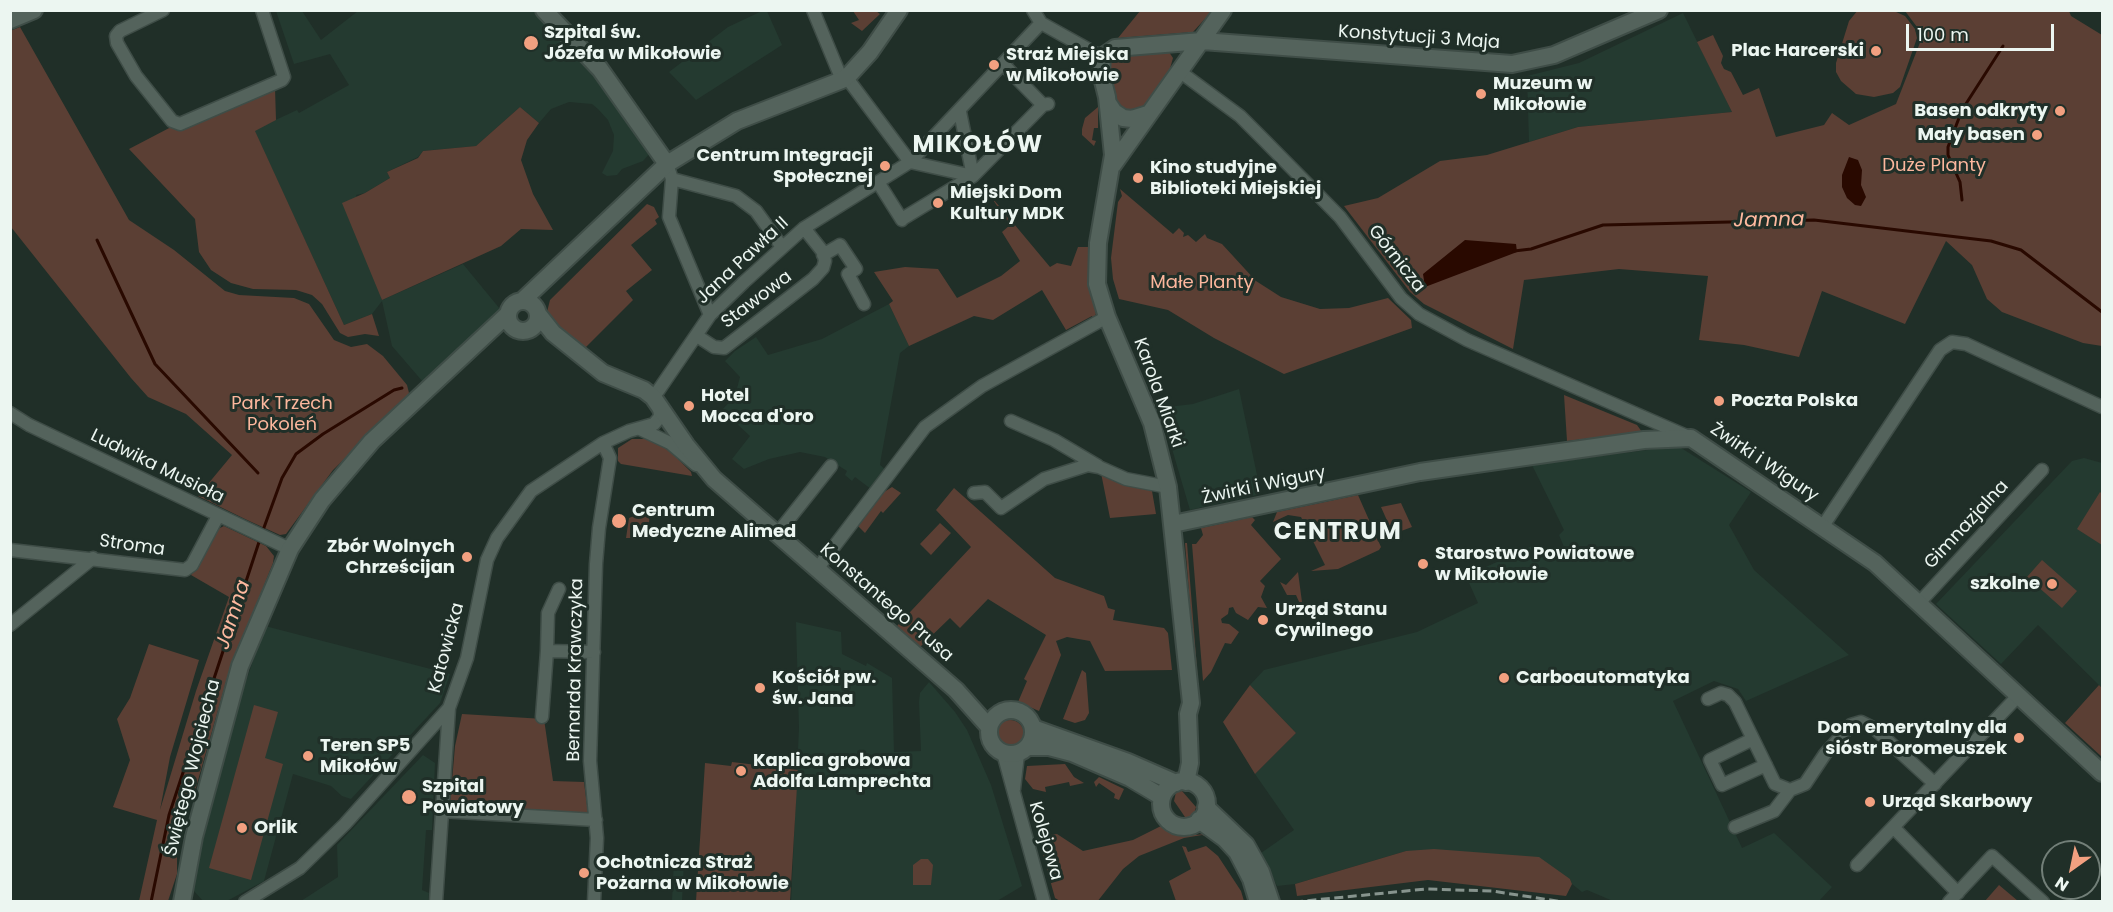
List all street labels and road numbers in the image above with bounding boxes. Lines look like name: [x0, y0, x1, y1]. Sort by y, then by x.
street label: Konstytucji 3 Maja: [1337, 22, 1501, 54]
street label: Jana Pawła II: [693, 213, 793, 309]
street label: Górnicza: [1363, 221, 1429, 297]
street label: Stawowa: [718, 267, 796, 333]
street label: Karola Miarki: [1128, 335, 1188, 451]
street label: Żwirki i Wigury: [1706, 419, 1822, 507]
street label: Ludwika Musioła: [87, 425, 227, 509]
street label: Żwirki i Wigury: [1200, 462, 1328, 510]
street label: Gimnazjalna: [1920, 476, 2014, 574]
street label: Stroma: [98, 531, 166, 561]
street label: Konstantego Prusa: [815, 539, 957, 667]
street label: Bernarda Krawczyka: [564, 578, 588, 762]
street label: Katowicka: [425, 600, 469, 696]
street label: Świętego Wojciecha: [161, 677, 225, 859]
street label: Kolejowa: [1023, 799, 1067, 883]

